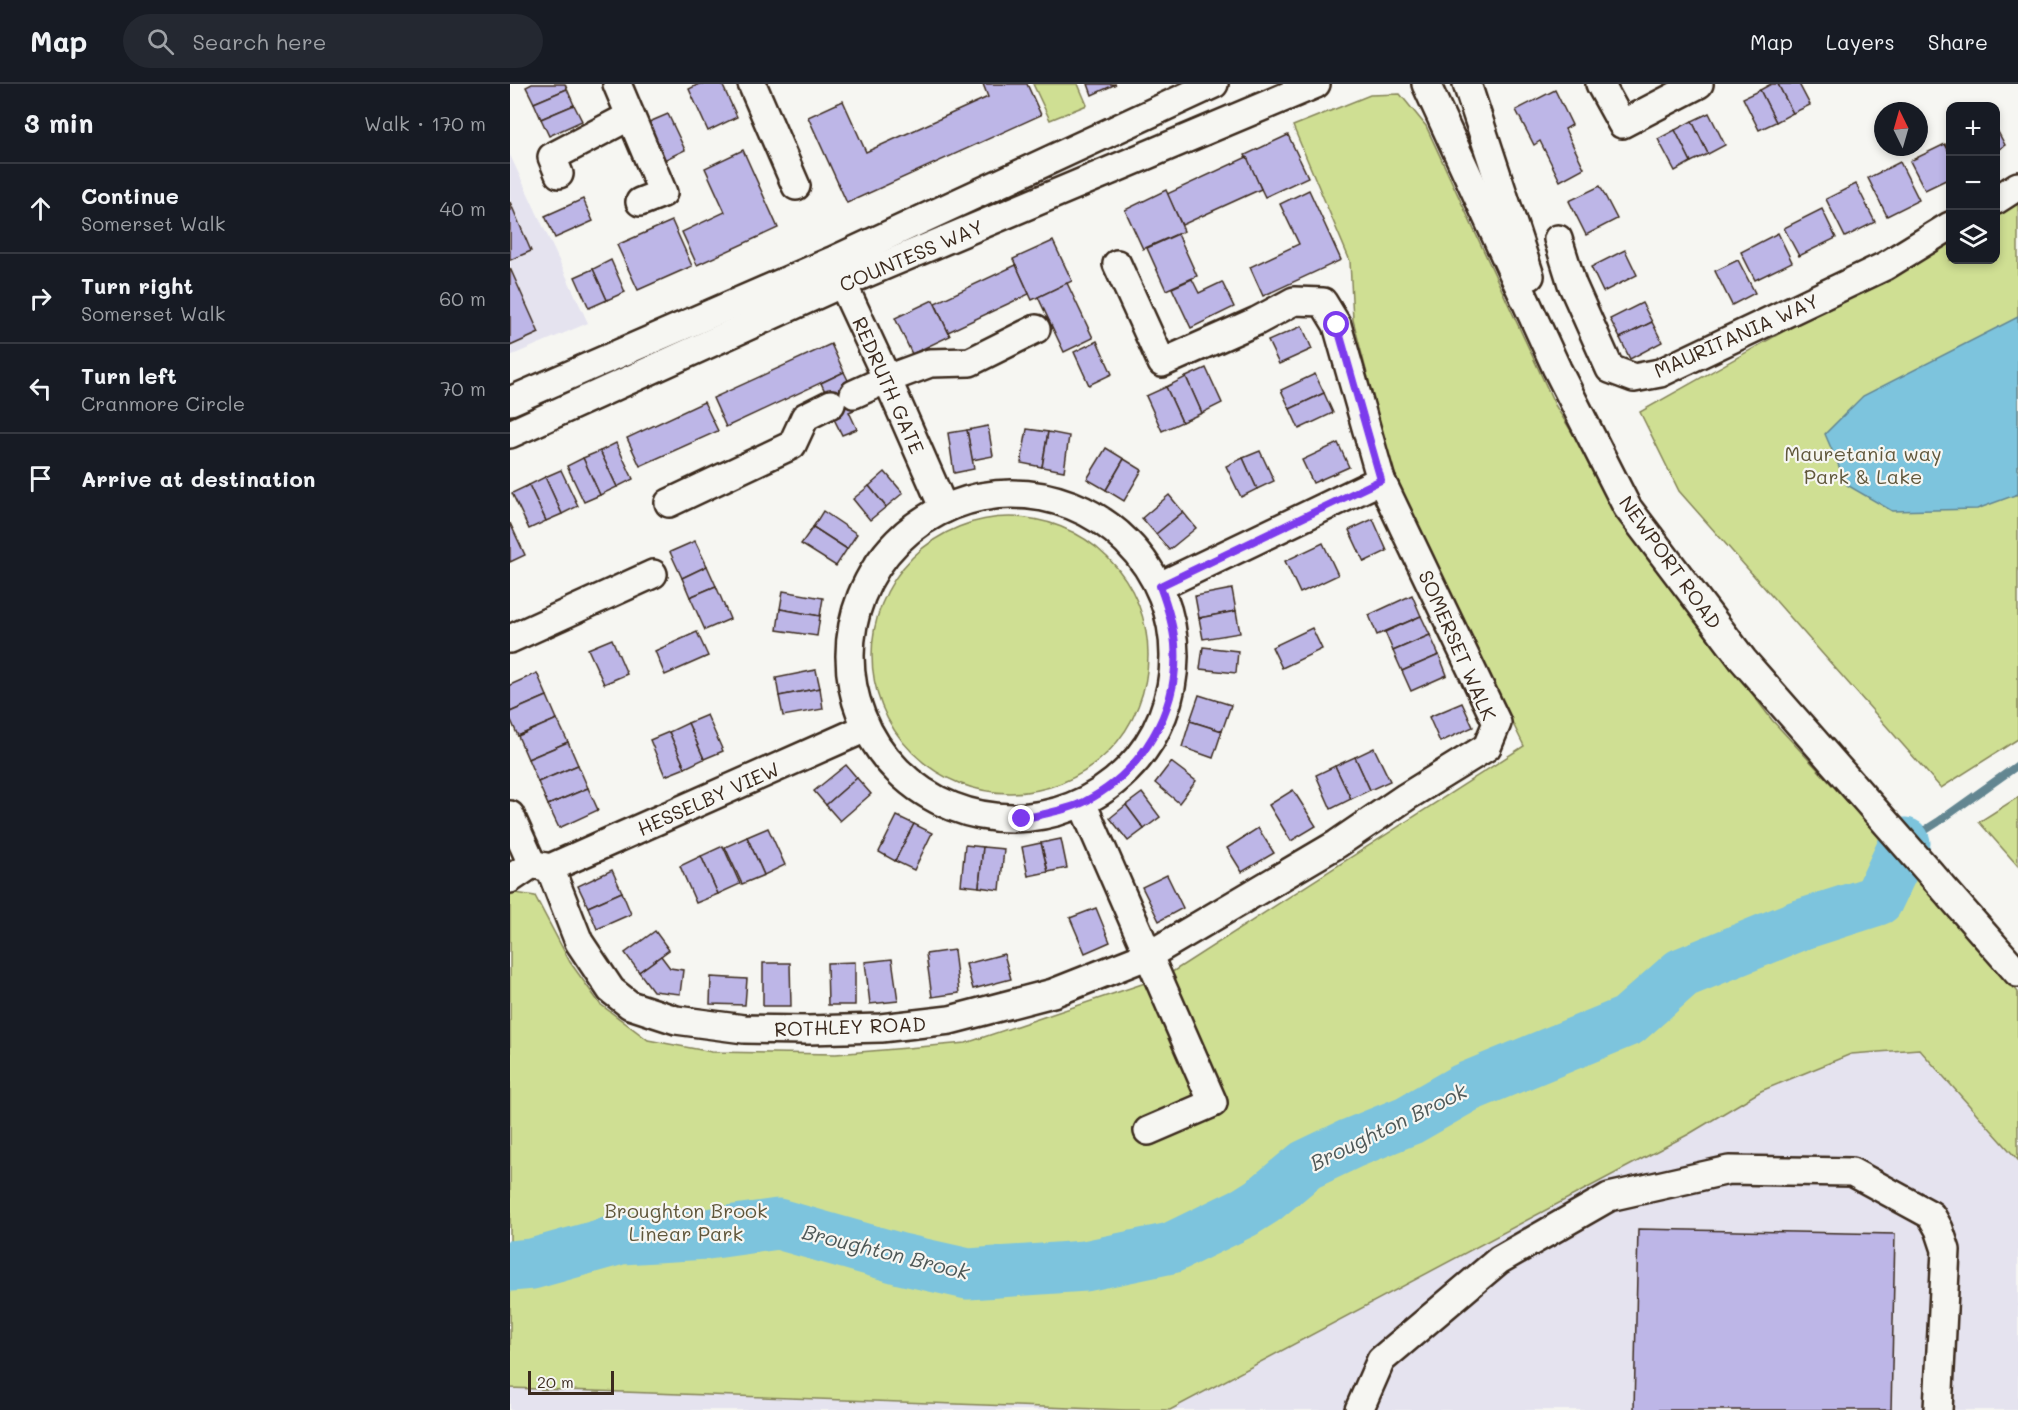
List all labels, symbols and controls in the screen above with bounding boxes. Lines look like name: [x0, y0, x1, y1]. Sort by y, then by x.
search box: [123, 14, 543, 68]
text: Map: [30, 23, 87, 59]
icon: search: [144, 25, 177, 58]
text: Search here: [192, 27, 326, 56]
text: Map: [1750, 28, 1793, 55]
text: Layers: [1826, 28, 1895, 55]
text: Share: [1928, 28, 1988, 55]
north arrow: [1874, 102, 1928, 156]
map controls: [1946, 102, 2000, 264]
button: +: [1946, 102, 2000, 156]
text: 3 min: [24, 106, 93, 140]
text: Walk · 170 m: [364, 110, 486, 136]
button: −: [1946, 156, 2000, 210]
text: Continue: [81, 181, 179, 210]
icon: ahead: [24, 192, 57, 225]
text: 40 m: [440, 195, 486, 221]
text: Somerset Walk: [81, 210, 225, 236]
button: layers: [1946, 210, 2000, 264]
street label: COUNTESS WAY: [835, 213, 987, 297]
text: Turn right: [81, 271, 193, 300]
icon: right: [24, 282, 57, 315]
text: 60 m: [439, 285, 486, 311]
street label: MAURITANIA WAY: [1649, 287, 1823, 383]
text: Somerset Walk: [81, 300, 225, 326]
route start: [1323, 311, 1349, 337]
street label: REDRUTH GATE: [847, 312, 931, 458]
text: Turn left: [81, 361, 177, 390]
icon: left: [24, 372, 57, 405]
text: 70 m: [440, 375, 486, 401]
text: Cranmore Circle: [81, 390, 245, 416]
park label: Mauretania way Park & Lake: [1784, 440, 1942, 489]
icon: arrive: [24, 462, 57, 495]
text: Arrive at destination: [81, 464, 316, 493]
street label: NEWPORT ROAD: [1614, 490, 1728, 634]
street label: SOMERSET WALK: [1413, 566, 1503, 724]
street label: HESSELBY VIEW: [633, 755, 783, 841]
route end: [1008, 805, 1034, 831]
street label: ROTHLEY ROAD: [774, 1010, 926, 1042]
water label: Broughton Brook: [1305, 1076, 1472, 1176]
park label: Broughton Brook Linear Park: [604, 1197, 768, 1246]
water label: Broughton Brook: [800, 1217, 973, 1285]
scale bar: [528, 1368, 614, 1396]
text: 20 m: [537, 1371, 574, 1392]

